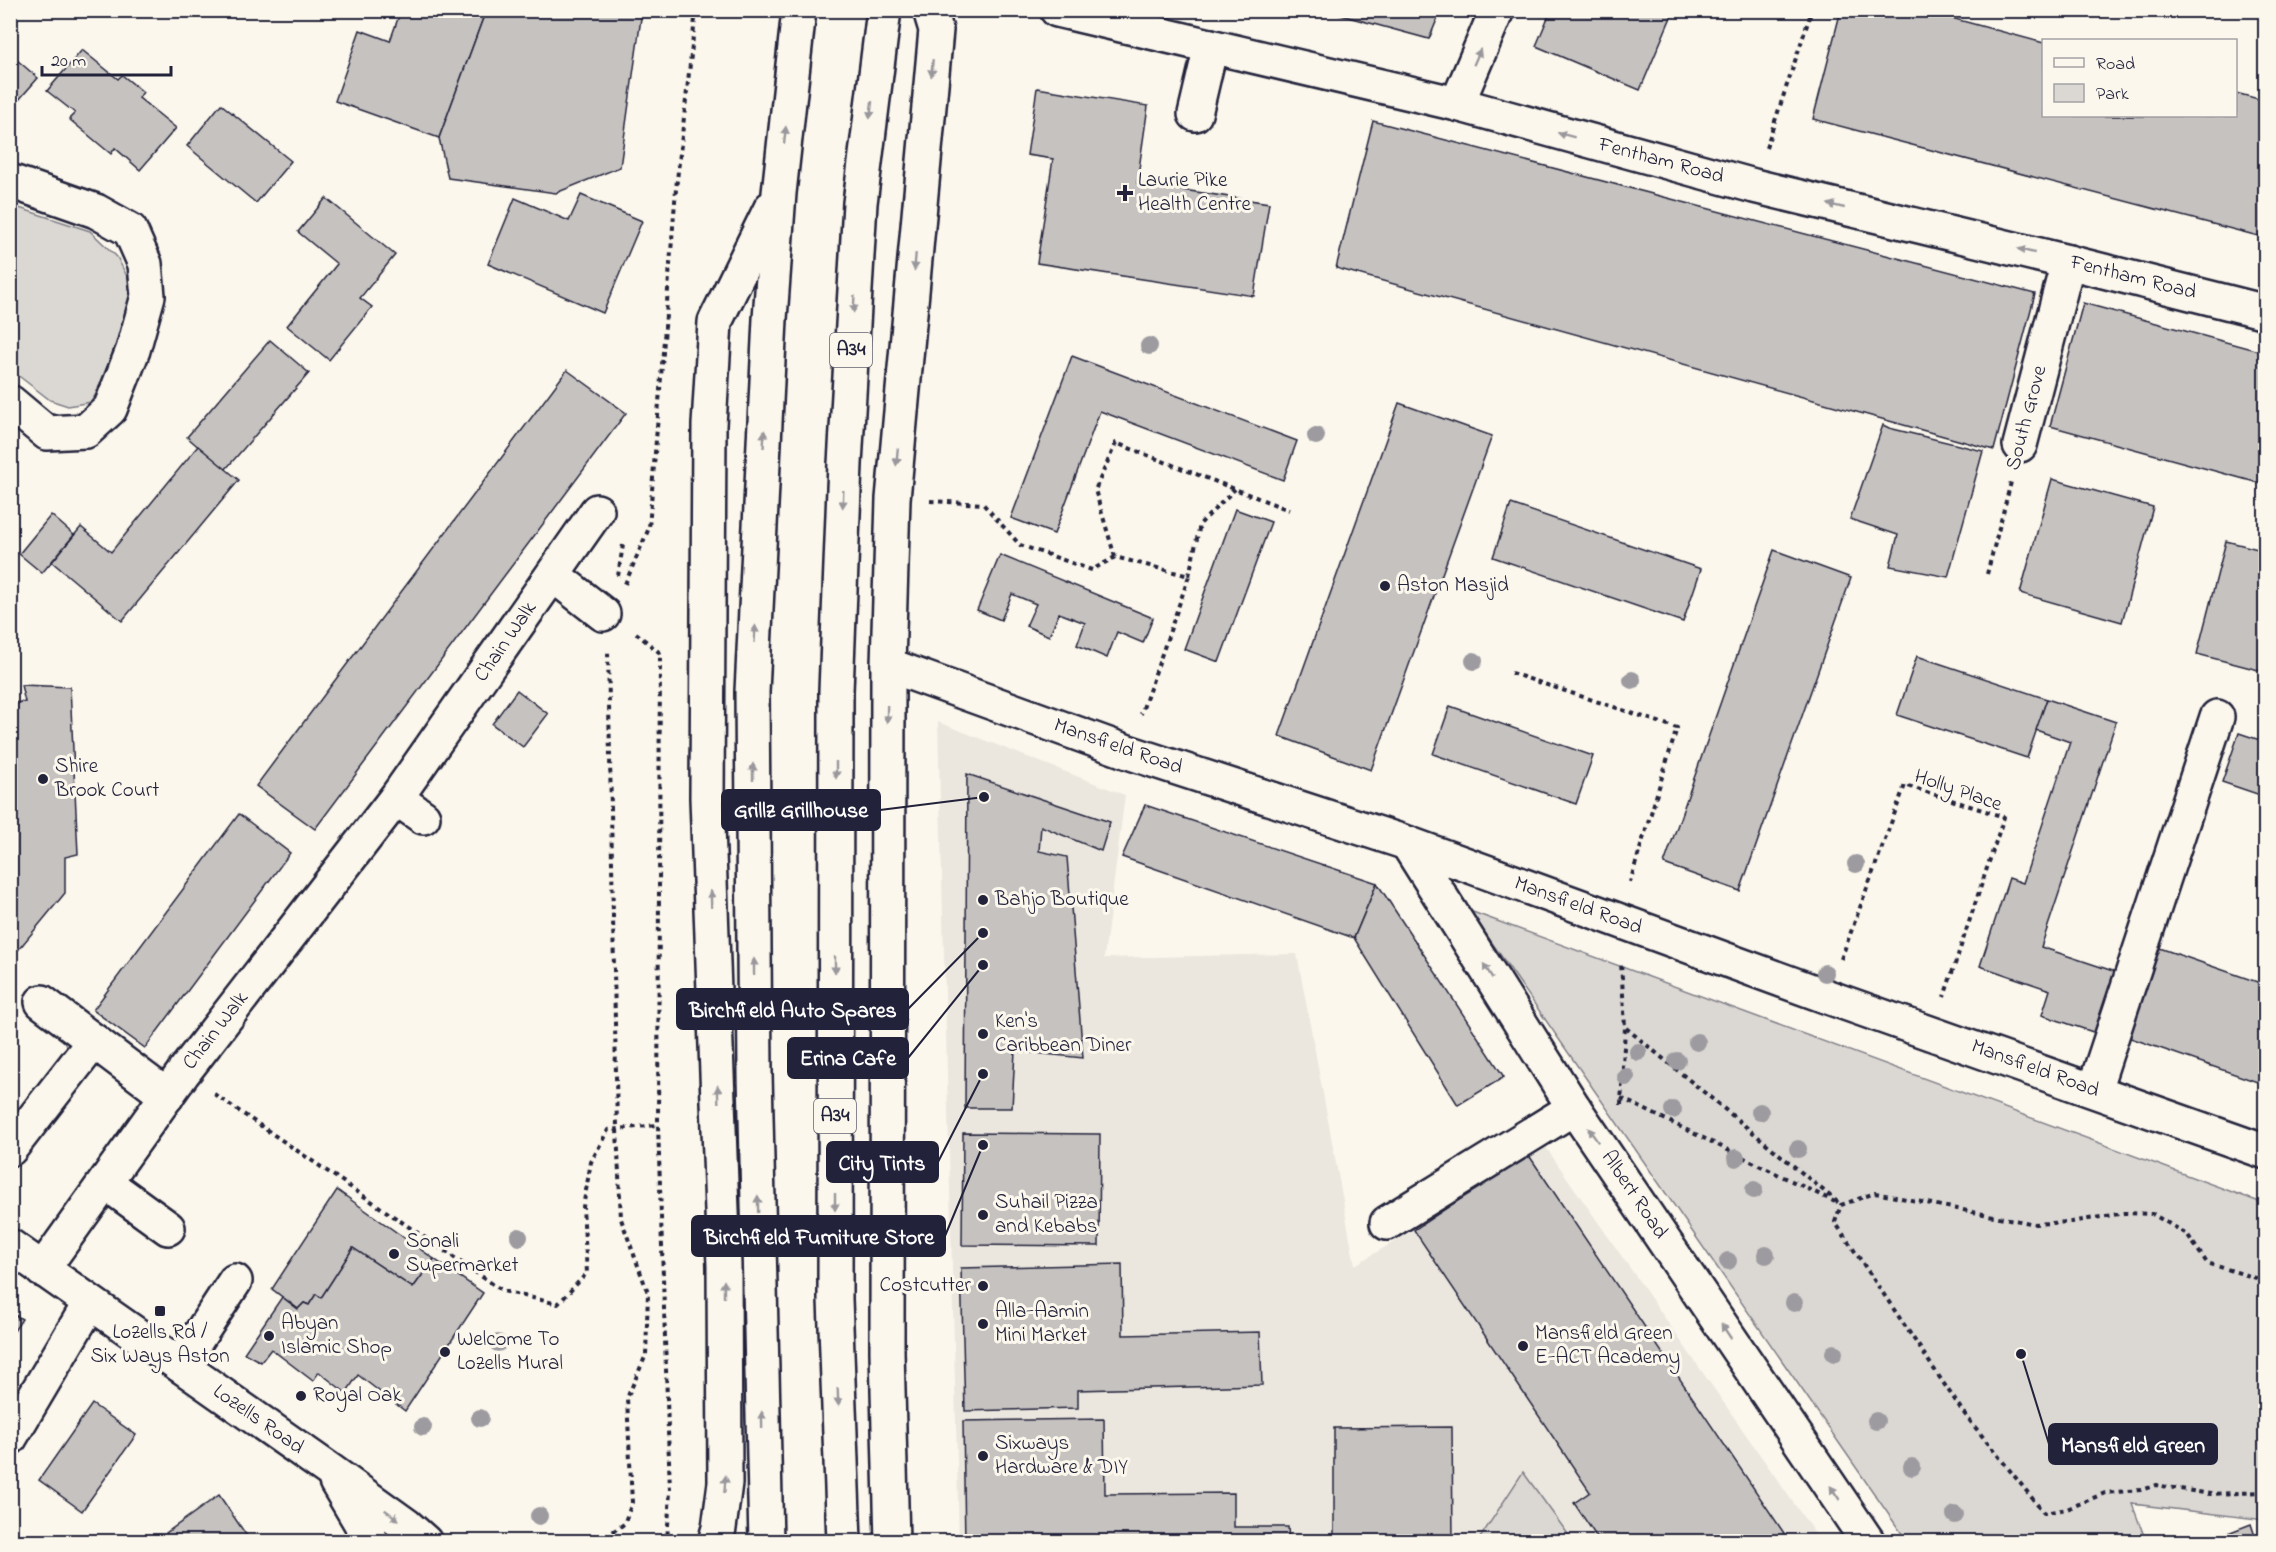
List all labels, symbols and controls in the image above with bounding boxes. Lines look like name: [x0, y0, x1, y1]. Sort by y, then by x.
scale bar: [42, 39, 171, 77]
legend: [2042, 39, 2237, 117]
one-way arrow: [1472, 48, 1482, 66]
text: 20 m: [51, 49, 86, 75]
text: Road: [2096, 52, 2135, 78]
one-way arrow: [927, 59, 937, 78]
text: Park: [2096, 82, 2129, 108]
one-way arrow: [867, 101, 876, 120]
one-way arrow: [781, 125, 790, 144]
one-way arrow: [1557, 129, 1575, 139]
street label: Fentham Road: [1594, 130, 1727, 192]
place label: Laurie Pike Health Centre: [1138, 166, 1252, 220]
marker: Laurie Pike Health Centre: [1116, 184, 1134, 202]
one-way arrow: [1827, 200, 1845, 210]
one-way arrow: [2016, 246, 2035, 256]
street label: Fentham Road: [2066, 248, 2199, 308]
one-way arrow: [910, 253, 920, 272]
one-way arrow: [849, 295, 858, 314]
road number: A34: [830, 333, 872, 367]
street label: South Grove: [1999, 362, 2056, 474]
one-way arrow: [760, 430, 769, 449]
one-way arrow: [892, 447, 902, 466]
one-way arrow: [839, 490, 848, 509]
place label: Aston Masjid: [1397, 571, 1509, 601]
marker: Aston Masjid: [1378, 579, 1392, 593]
street label: Chain Walk: [467, 595, 545, 689]
one-way arrow: [751, 624, 760, 643]
one-way arrow: [882, 705, 892, 724]
street label: Mansfield Road: [1050, 711, 1187, 783]
place label: Shire Brook Court: [54, 752, 159, 806]
one-way arrow: [831, 761, 841, 780]
street label: Holly Place: [1909, 762, 2006, 822]
one-way arrow: [748, 763, 758, 782]
marker: Shire Brook Court: [36, 772, 50, 786]
callout: Grillz Grillhouse: [722, 790, 880, 830]
text: Grillz Grillhouse: [734, 796, 869, 828]
street label: Mansfield Road: [1510, 869, 1646, 943]
place label: Bahjo Boutique: [994, 885, 1129, 915]
one-way arrow: [706, 890, 715, 909]
marker: Bahjo Boutique: [976, 893, 990, 907]
one-way arrow: [830, 956, 840, 975]
one-way arrow: [749, 958, 759, 977]
one-way arrow: [1482, 963, 1493, 979]
street label: Chain Walk: [176, 985, 257, 1077]
callout: Birchfield Auto Spares: [677, 989, 908, 1029]
text: Birchfield Auto Spares: [688, 996, 897, 1028]
place label: Ken's Caribbean Diner: [995, 1007, 1132, 1061]
marker: Ken's Caribbean Diner: [976, 1027, 990, 1041]
street label: Mansfield Road: [1967, 1032, 2103, 1106]
callout: Erina Cafe: [788, 1038, 908, 1078]
text: Erina Cafe: [800, 1044, 897, 1076]
one-way arrow: [713, 1085, 722, 1104]
road number: A34: [814, 1099, 856, 1133]
one-way arrow: [1587, 1128, 1599, 1144]
callout: City Tints: [827, 1142, 938, 1182]
street label: Albert Road: [1593, 1145, 1675, 1246]
text: City Tints: [838, 1149, 926, 1182]
place label: Suhail Pizza and Kebabs: [995, 1188, 1098, 1242]
one-way arrow: [830, 1193, 840, 1212]
one-way arrow: [753, 1195, 762, 1214]
marker: Suhail Pizza and Kebabs: [976, 1208, 990, 1222]
callout: Birchfield Furniture Store: [692, 1216, 945, 1256]
text: Birchfield Furniture Store: [703, 1223, 935, 1255]
place label: Sonali Supermarket: [406, 1227, 519, 1281]
marker: Sonali Supermarket: [387, 1247, 401, 1261]
place label: Costcutter: [880, 1271, 971, 1301]
marker: Costcutter: [976, 1279, 990, 1293]
one-way arrow: [719, 1280, 729, 1299]
place label: Alla-Aamin Mini Market: [995, 1297, 1089, 1351]
marker: Lozells Rd / Six Ways Aston: [153, 1304, 167, 1318]
place label: Abyan Islamic Shop: [281, 1309, 392, 1363]
marker: Alla-Aamin Mini Market: [976, 1317, 990, 1331]
place label: Lozells Rd / Six Ways Aston: [90, 1318, 230, 1374]
place label: Mansfield Green E-ACT Academy: [1535, 1319, 1680, 1375]
one-way arrow: [1720, 1324, 1732, 1340]
place label: Welcome To Lozells Mural: [457, 1325, 563, 1379]
marker: Abyan Islamic Shop: [262, 1329, 276, 1343]
marker: Mansfield Green E-ACT Academy: [1516, 1339, 1530, 1353]
marker: Welcome To Lozells Mural: [438, 1345, 452, 1359]
street label: Lozells Road: [206, 1377, 310, 1463]
place label: Royal Oak: [313, 1381, 402, 1413]
one-way arrow: [834, 1387, 843, 1406]
marker: Royal Oak: [294, 1389, 308, 1403]
one-way arrow: [757, 1411, 767, 1430]
callout: Mansfield Green: [2049, 1424, 2217, 1464]
place label: Sixways Hardware & DIY: [995, 1429, 1128, 1483]
text: Mansfield Green: [2061, 1431, 2205, 1463]
marker: Sixways Hardware & DIY: [976, 1449, 990, 1463]
one-way arrow: [720, 1474, 729, 1493]
one-way arrow: [1830, 1485, 1841, 1501]
one-way arrow: [384, 1509, 400, 1521]

